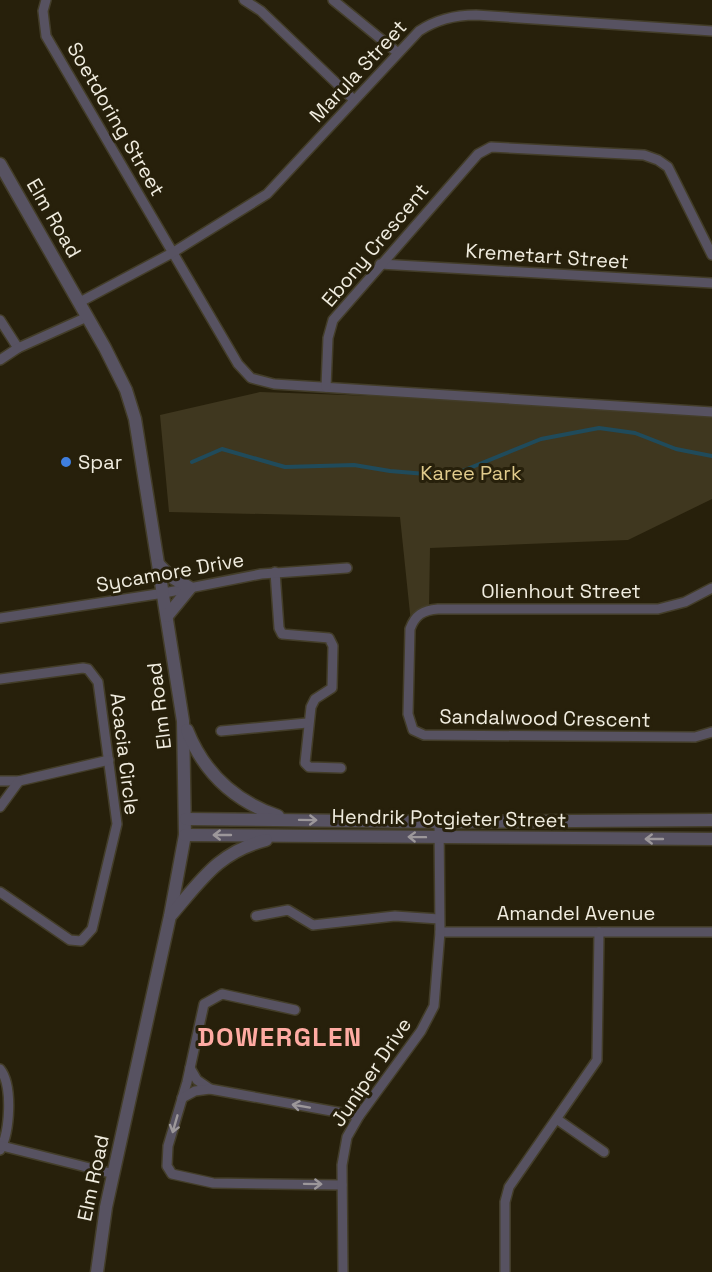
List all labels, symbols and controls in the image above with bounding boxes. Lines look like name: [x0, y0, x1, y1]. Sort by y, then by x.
street label: Marula Street: [304, 14, 412, 128]
street label: Soetdoring Street: [61, 37, 171, 201]
street label: Elm Road: [21, 174, 87, 262]
street label: Ebony Crescent: [316, 178, 434, 312]
street label: Kremetart Street: [465, 237, 629, 275]
place label: Spar: [78, 449, 122, 475]
marker: Spar: [59, 455, 73, 469]
park label: Karee Park: [420, 460, 522, 486]
street label: Sycamore Drive: [94, 546, 246, 598]
street label: Olienhout Street: [481, 578, 641, 604]
street label: Elm Road: [141, 661, 177, 751]
street label: Acacia Circle: [105, 691, 145, 817]
street label: Sandalwood Crescent: [439, 703, 651, 733]
street label: Hendrik Potgieter Street: [331, 803, 567, 833]
one-way arrow: [297, 814, 317, 825]
one-way arrow: [212, 829, 232, 841]
one-way arrow: [407, 832, 427, 843]
one-way arrow: [644, 833, 664, 845]
street label: Amandel Avenue: [497, 900, 655, 926]
street label: Juniper Drive: [325, 1012, 417, 1132]
district label: DOWERGLEN: [197, 1020, 363, 1054]
one-way arrow: [292, 1100, 311, 1111]
one-way arrow: [169, 1114, 180, 1133]
street label: Elm Road: [71, 1132, 115, 1224]
one-way arrow: [303, 1178, 323, 1190]

